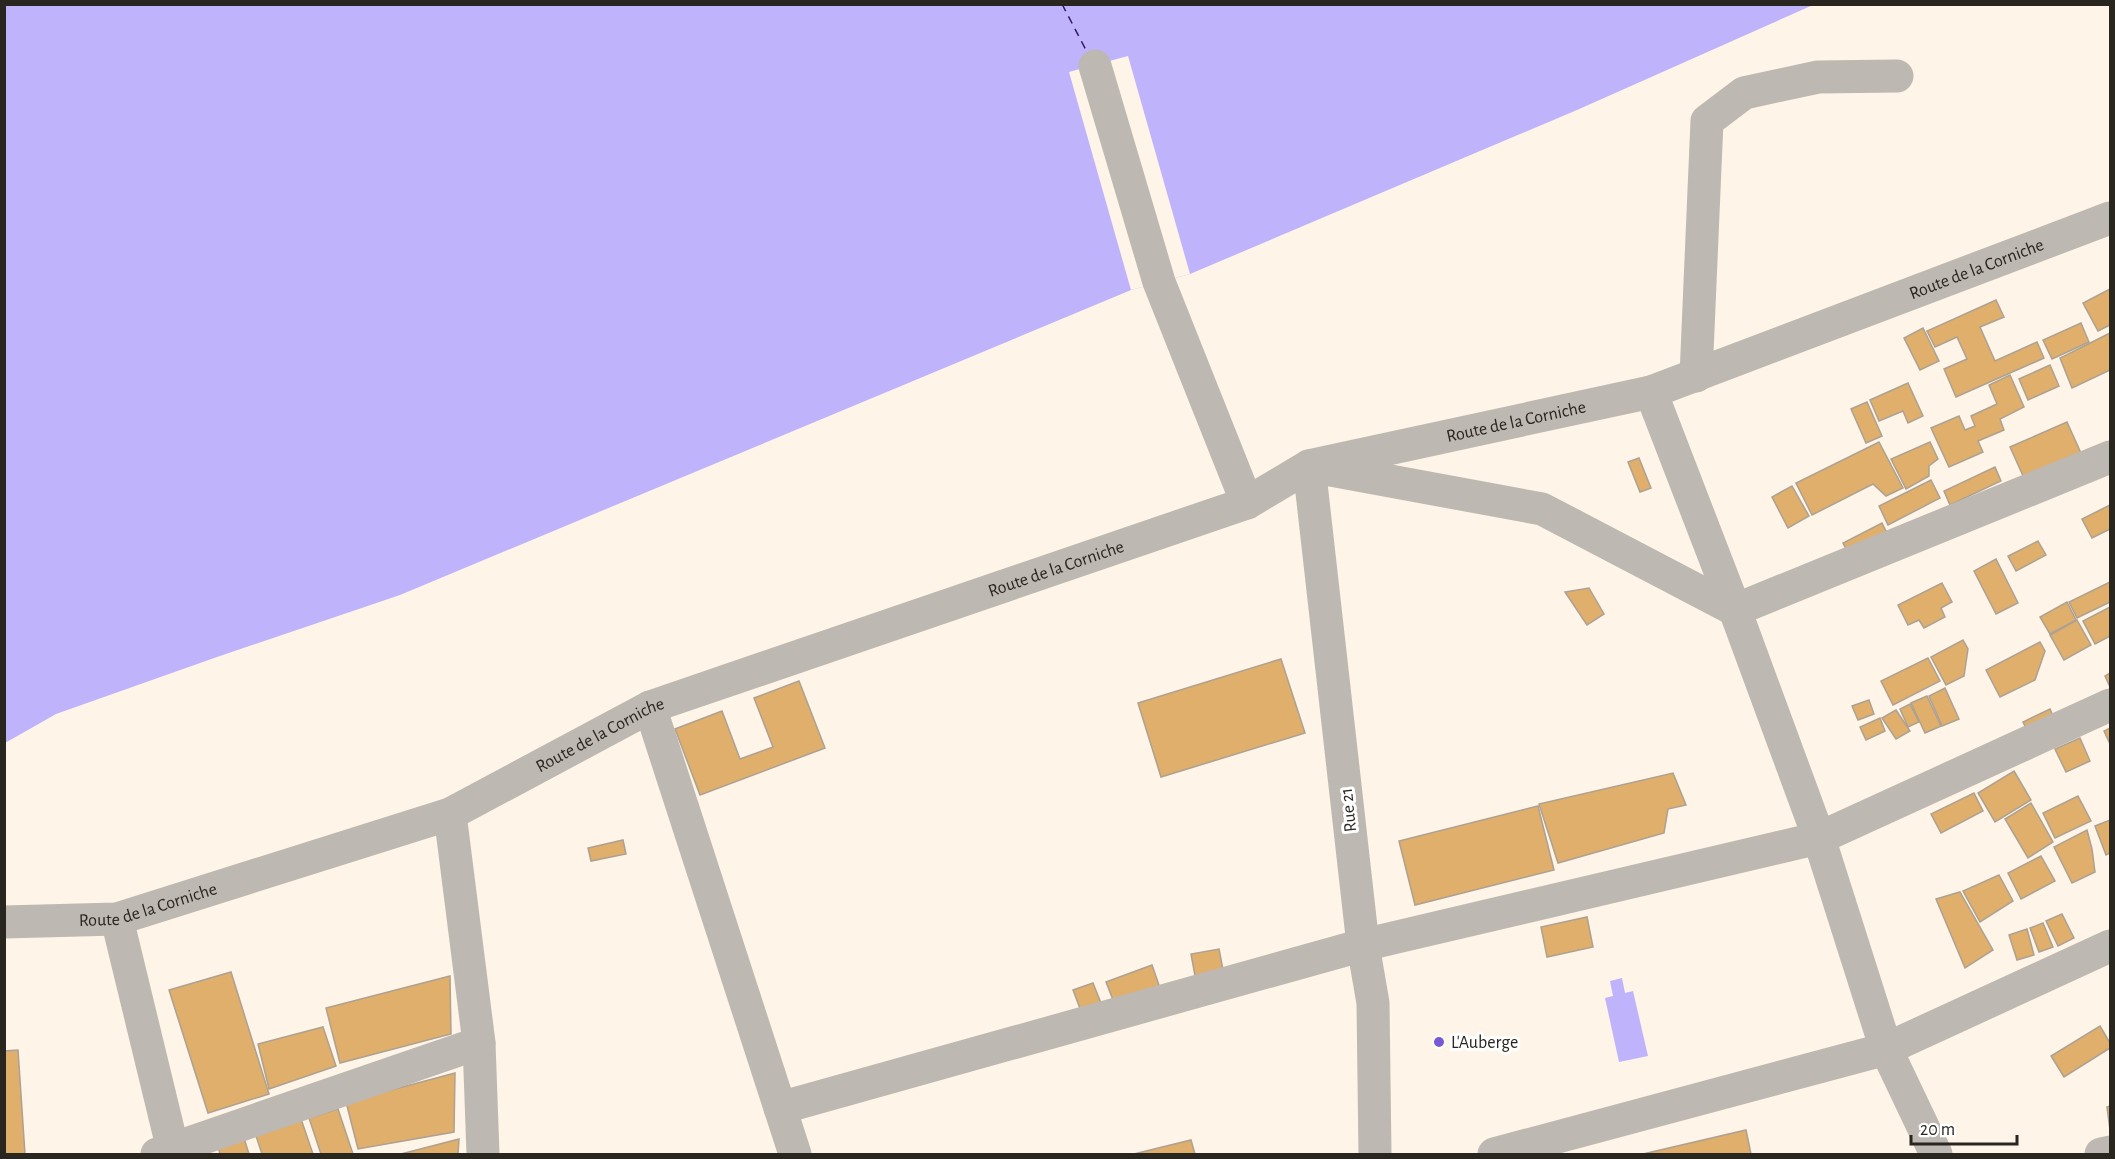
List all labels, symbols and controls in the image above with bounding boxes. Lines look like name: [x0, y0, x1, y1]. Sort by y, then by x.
street label: Route de la Corniche: [1907, 236, 2046, 303]
street label: Route de la Corniche: [1445, 398, 1588, 446]
street label: Route de la Corniche: [986, 538, 1127, 601]
street label: Route de la Corniche: [533, 695, 667, 776]
street label: Rue 21: [1338, 787, 1360, 833]
street label: Route de la Corniche: [79, 880, 219, 930]
place label: L'Auberge: [1451, 1034, 1518, 1052]
marker: L'Auberge: [1432, 1035, 1446, 1049]
scale bar: [1911, 1108, 2018, 1146]
text: 20 m: [1920, 1121, 1955, 1139]

